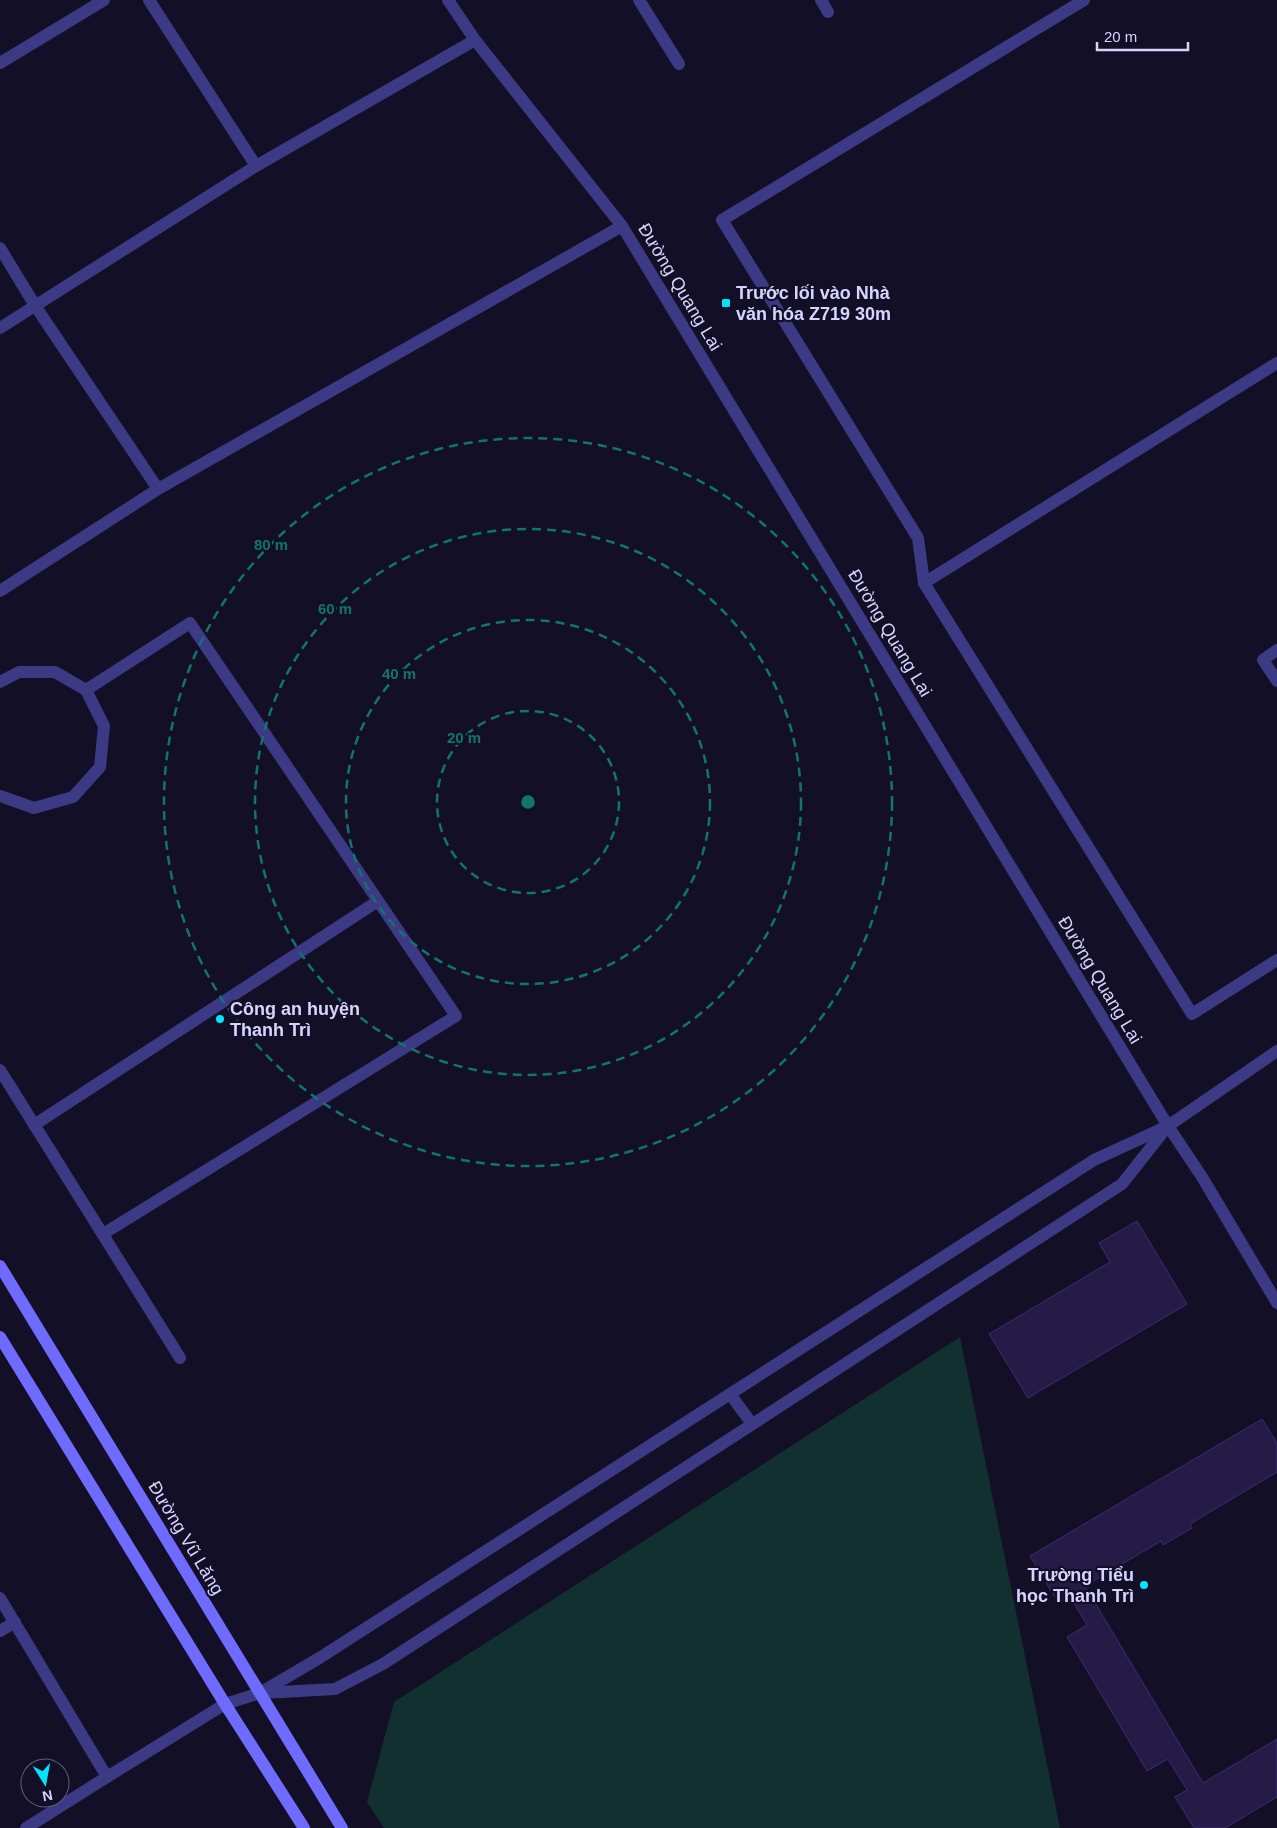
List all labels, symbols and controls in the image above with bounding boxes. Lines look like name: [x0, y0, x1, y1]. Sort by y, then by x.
scale bar: [1097, 20, 1188, 52]
text: 20 m: [1104, 28, 1137, 45]
street label: Đường Quang Lai: [634, 220, 726, 354]
place label: Trước lối vào Nhà văn hóa Z719 30m: [736, 283, 891, 324]
marker: Trước lối vào Nhà văn hóa Z719 30m: [720, 297, 732, 309]
text: 80 m: [254, 536, 288, 553]
street label: Đường Quang Lai: [844, 566, 936, 700]
text: 60 m: [318, 600, 352, 617]
text: 40 m: [382, 665, 416, 682]
text: 20 m: [447, 729, 481, 746]
centre of rings: [519, 793, 537, 811]
street label: Đường Quang Lai: [1054, 913, 1146, 1047]
place label: Công an huyện Thanh Trì: [230, 999, 360, 1040]
marker: Công an huyện Thanh Trì: [214, 1013, 226, 1025]
street label: Đường Vũ Lăng: [144, 1478, 228, 1598]
place label: Trường Tiểu học Thanh Trì: [1016, 1565, 1134, 1606]
marker: Trường Tiểu học Thanh Trì: [1138, 1579, 1150, 1591]
north arrow: [20, 1758, 70, 1808]
text: N: [41, 1787, 54, 1805]

